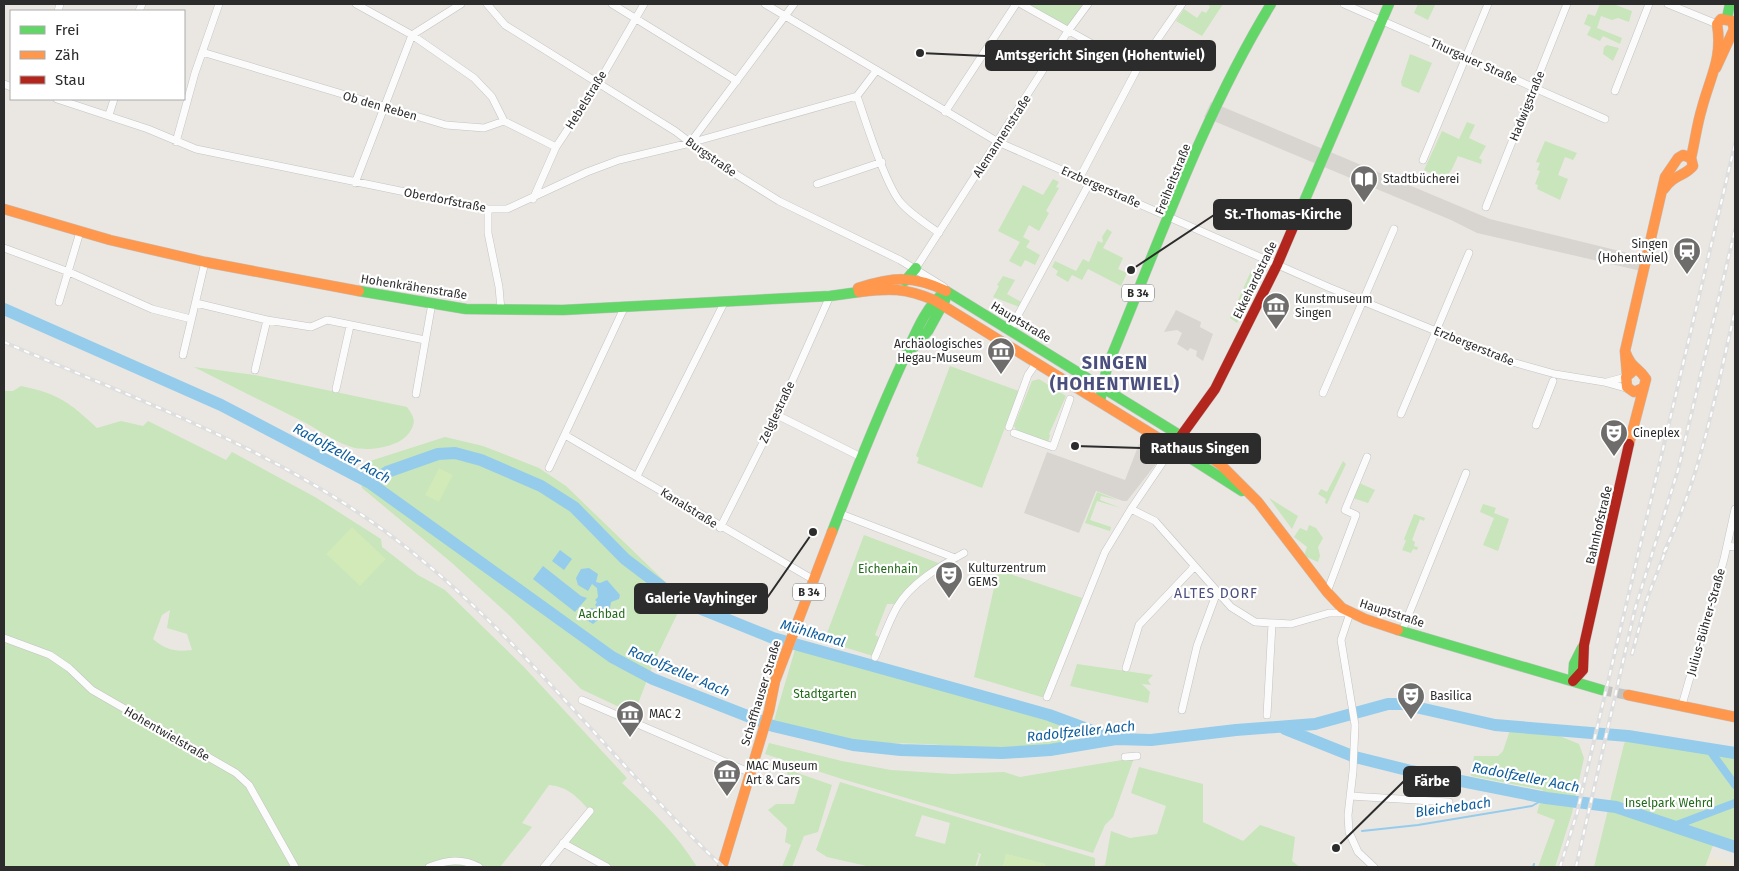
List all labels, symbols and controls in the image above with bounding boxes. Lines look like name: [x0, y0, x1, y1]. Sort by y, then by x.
legend: [10, 10, 185, 100]
text: Frei: [55, 21, 80, 39]
street label: Thurgauer Straße: [1428, 36, 1520, 86]
callout: Amtsgericht Singen (Hohentwiel): [986, 41, 1215, 70]
text: Zäh: [55, 46, 80, 64]
text: Amtsgericht Singen (Hohentwiel): [994, 47, 1205, 64]
street label: Hebelstraße: [563, 68, 609, 132]
street label: Hadwigstraße: [1507, 69, 1547, 143]
text: Stau: [55, 71, 85, 89]
street label: Ob den Reben: [341, 89, 419, 123]
street label: Alemannenstraße: [970, 92, 1034, 180]
street label: Burgstraße: [683, 134, 739, 180]
street label: Freiheitstraße: [1152, 141, 1194, 217]
street label: Erzbergerstraße: [1059, 163, 1143, 211]
library icon: Stadtbücherei: [1349, 164, 1379, 203]
place label: Stadtbücherei: [1383, 172, 1459, 186]
street label: Oberdorfstraße: [403, 185, 487, 215]
callout: St.-Thomas-Kirche: [1214, 200, 1351, 229]
text: St.-Thomas-Kirche: [1224, 206, 1342, 223]
station icon: Singen (Hohentwiel): [1672, 236, 1702, 275]
place label: Singen (Hohentwiel): [1598, 237, 1668, 265]
street label: Ekkehardstraße: [1230, 239, 1280, 321]
street label: Hohenkrähenstraße: [360, 272, 468, 302]
road number: B 34: [1122, 284, 1154, 302]
museum icon: Kunstmuseum Singen: [1261, 291, 1291, 330]
place label: Kunstmuseum Singen: [1295, 292, 1373, 320]
street label: Hauptstraße: [988, 299, 1054, 345]
street label: Erzbergerstraße: [1432, 323, 1516, 369]
museum icon: Archäologisches Hegau-Museum: [986, 336, 1016, 375]
place label: Archäologisches Hegau-Museum: [894, 337, 982, 365]
district label: SINGEN (HOHENTWIEL): [1050, 352, 1180, 395]
street label: Zelglestraße: [757, 379, 797, 445]
theatre icon: Cineplex: [1599, 418, 1629, 457]
water label: Radolfzeller Aach: [290, 420, 394, 487]
place label: Cineplex: [1633, 426, 1680, 440]
callout: Rathaus Singen: [1141, 434, 1260, 463]
text: Rathaus Singen: [1151, 440, 1249, 457]
street label: Bahnhofstraße: [1583, 484, 1615, 566]
street label: Kanalstraße: [658, 485, 720, 531]
theatre icon: Kulturzentrum GEMS: [934, 560, 964, 599]
place label: Kulturzentrum GEMS: [968, 561, 1046, 589]
park label: Eichenhain: [858, 562, 918, 576]
street label: Julius-Bührer-Straße: [1684, 567, 1728, 677]
callout: Galerie Vayhinger: [635, 584, 767, 613]
road number: B 34: [793, 584, 825, 600]
district label: ALTES DORF: [1174, 585, 1258, 602]
text: Galerie Vayhinger: [645, 590, 757, 607]
street label: Hauptstraße: [1358, 596, 1426, 630]
park label: Aachbad: [579, 607, 625, 621]
water label: Mühlkanal: [778, 616, 847, 651]
street label: Schaffhauser Straße: [738, 639, 784, 747]
water label: Radolfzeller Aach: [625, 642, 732, 701]
theatre icon: Basilica: [1396, 681, 1426, 720]
park label: Stadtgarten: [793, 687, 857, 701]
place label: Basilica: [1430, 689, 1472, 703]
museum icon: MAC 2: [615, 699, 645, 738]
street label: Hohentwielstraße: [122, 704, 212, 764]
place label: MAC 2: [649, 707, 681, 721]
water label: Radolfzeller Aach: [1026, 717, 1136, 746]
museum icon: MAC Museum Art & Cars: [712, 758, 742, 797]
place label: MAC Museum Art & Cars: [746, 759, 818, 787]
water label: Radolfzeller Aach: [1471, 759, 1581, 796]
callout: Färbe: [1404, 767, 1460, 796]
text: Färbe: [1414, 773, 1450, 790]
water label: Bleichebach: [1414, 794, 1492, 821]
park label: Inselpark Wehrd: [1625, 796, 1713, 810]

